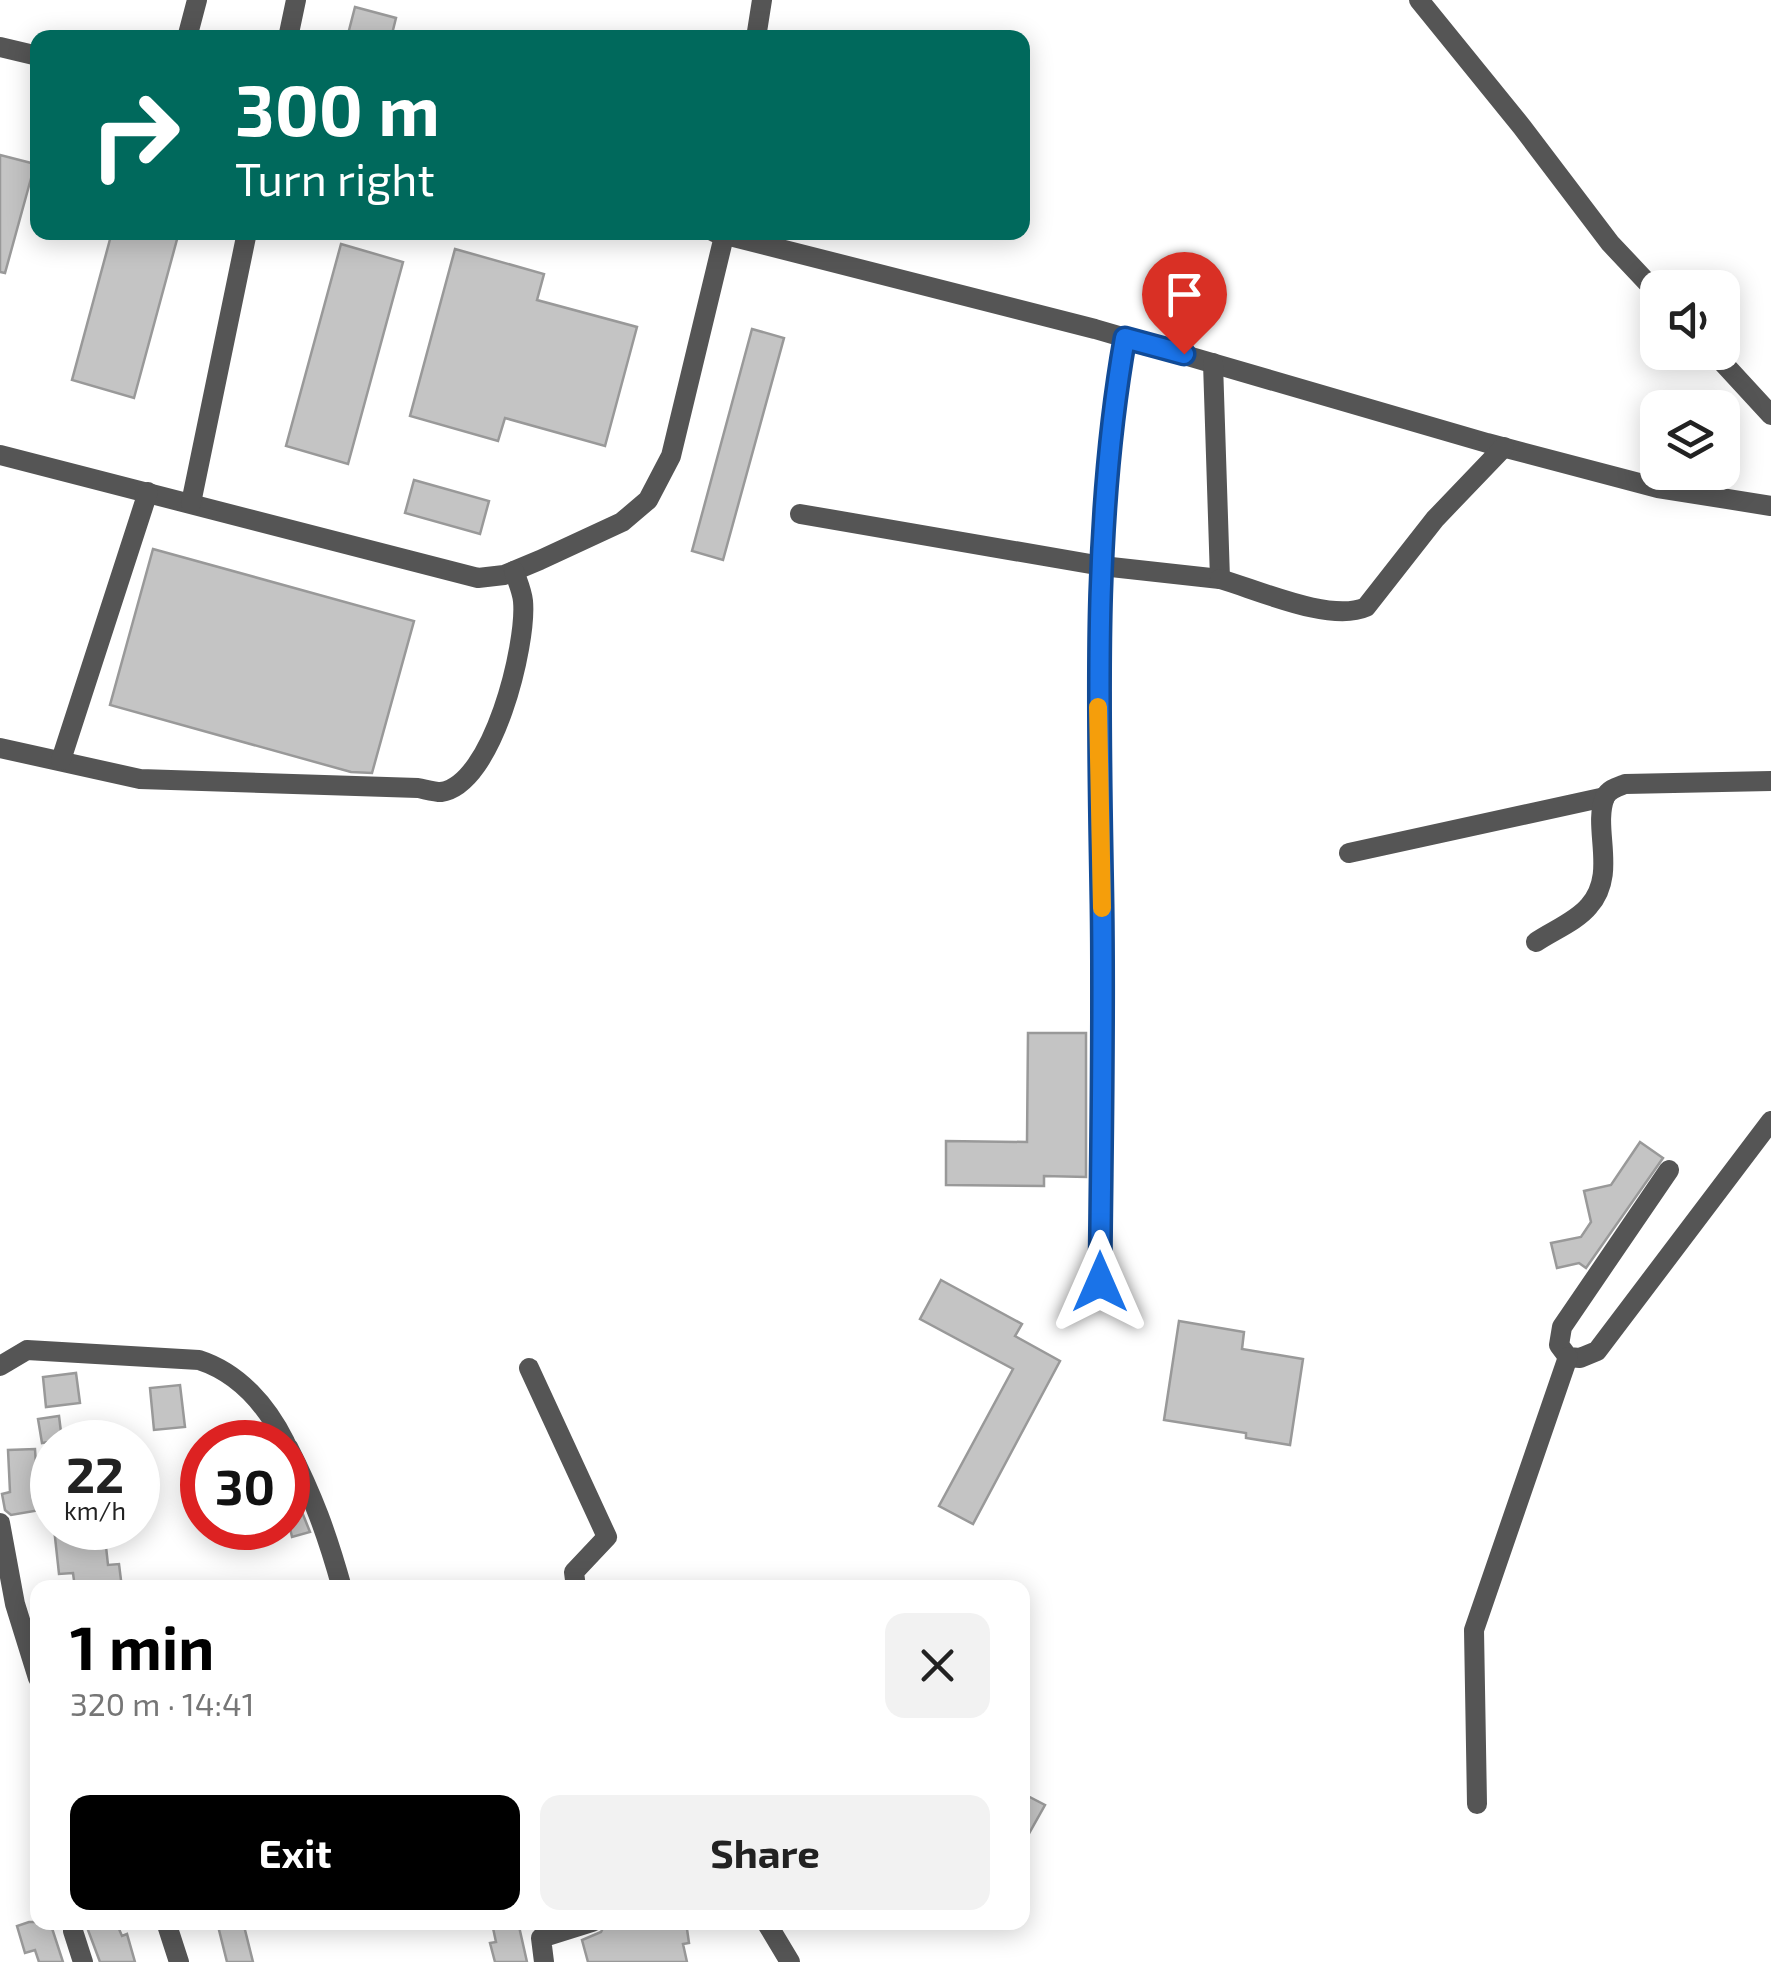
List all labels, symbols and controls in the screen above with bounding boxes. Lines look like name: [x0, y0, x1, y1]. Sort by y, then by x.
text: 300 m: [235, 66, 440, 150]
icon: right: [70, 70, 200, 200]
text: Turn right: [235, 151, 435, 205]
pin: [1142, 252, 1227, 355]
icon: arrive: [1157, 267, 1212, 322]
map controls: [1640, 270, 1740, 490]
button: sound: [1640, 270, 1740, 370]
button: layers: [1640, 390, 1740, 490]
position arrow: [1048, 1230, 1152, 1334]
speed limit sign: 30: [180, 1420, 310, 1550]
text: 22: [66, 1443, 124, 1503]
text: km/h: [64, 1495, 126, 1525]
text: 1 min: [70, 1610, 214, 1682]
button: close: [885, 1613, 990, 1718]
text: 320 m · 14:41: [70, 1684, 254, 1722]
button: Exit: [70, 1795, 520, 1910]
button: Share: [540, 1795, 990, 1910]

